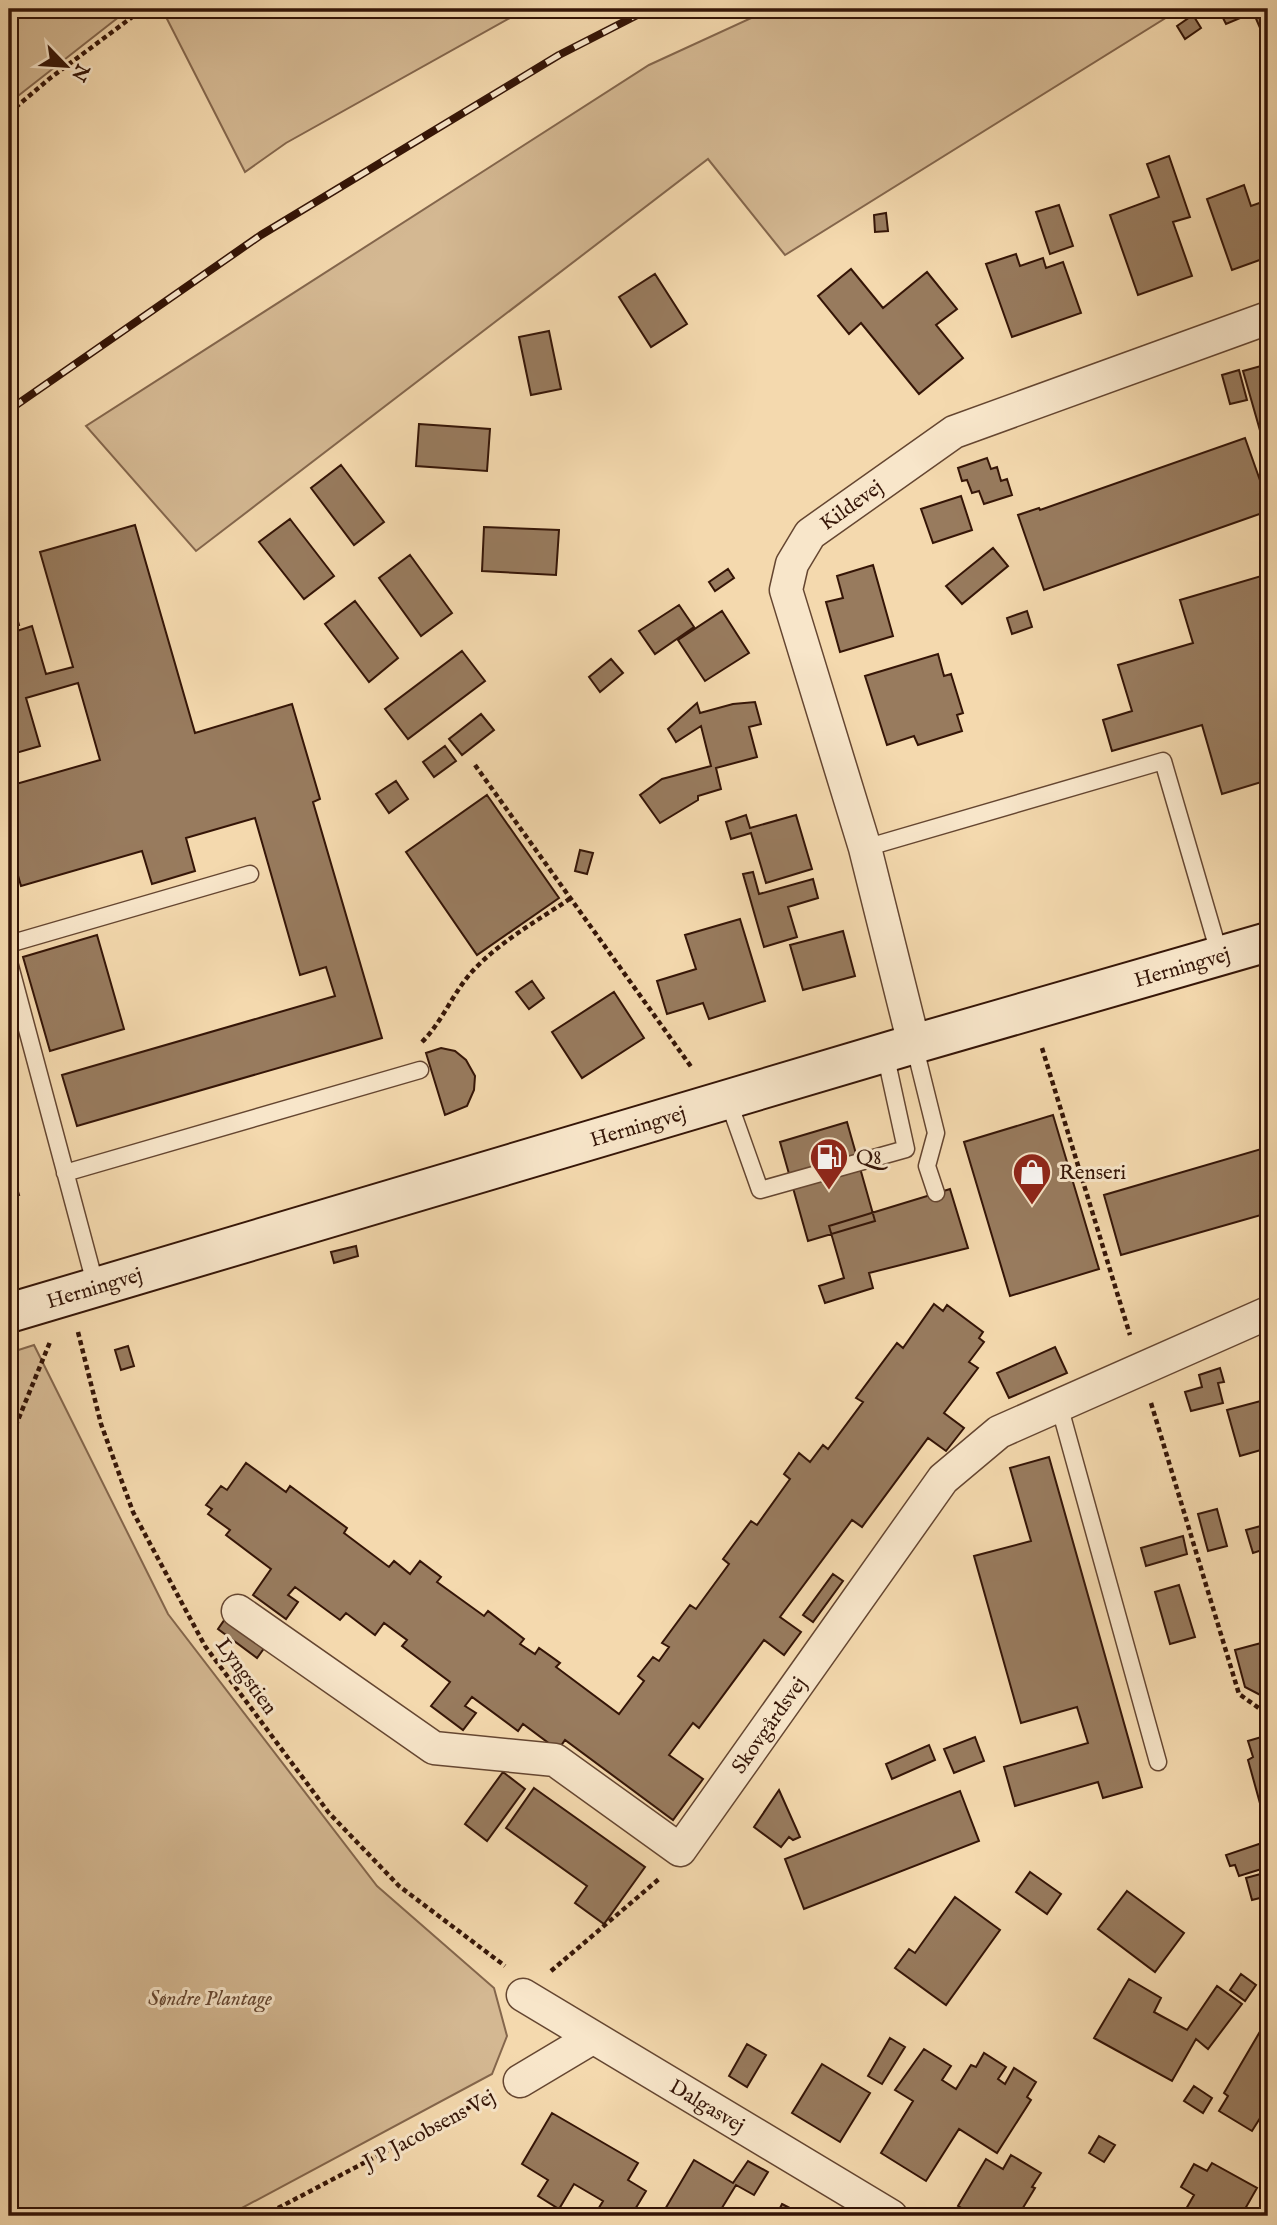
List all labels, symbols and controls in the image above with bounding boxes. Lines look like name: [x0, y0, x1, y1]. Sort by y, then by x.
north arrow: [32, 32, 102, 102]
text: N: [65, 59, 94, 85]
street label: Kildevej: [815, 474, 889, 538]
street label: Herningvej: [1131, 942, 1234, 995]
street label: Herningvej: [587, 1101, 689, 1155]
fuel station icon: Q8: [808, 1136, 850, 1191]
place label: Q8: [856, 1145, 888, 1172]
shop icon: Renseri: [1011, 1151, 1053, 1206]
place label: Renseri: [1059, 1160, 1126, 1187]
street label: Herningvej: [44, 1262, 146, 1316]
street label: Lyngstien: [209, 1633, 283, 1721]
street label: Skovgårdsvej: [726, 1672, 813, 1780]
park label: Søndre Plantage: [148, 1986, 272, 2013]
street label: Dalgasvej: [664, 2074, 749, 2140]
street label: J P Jacobsens Vej: [357, 2084, 501, 2177]

